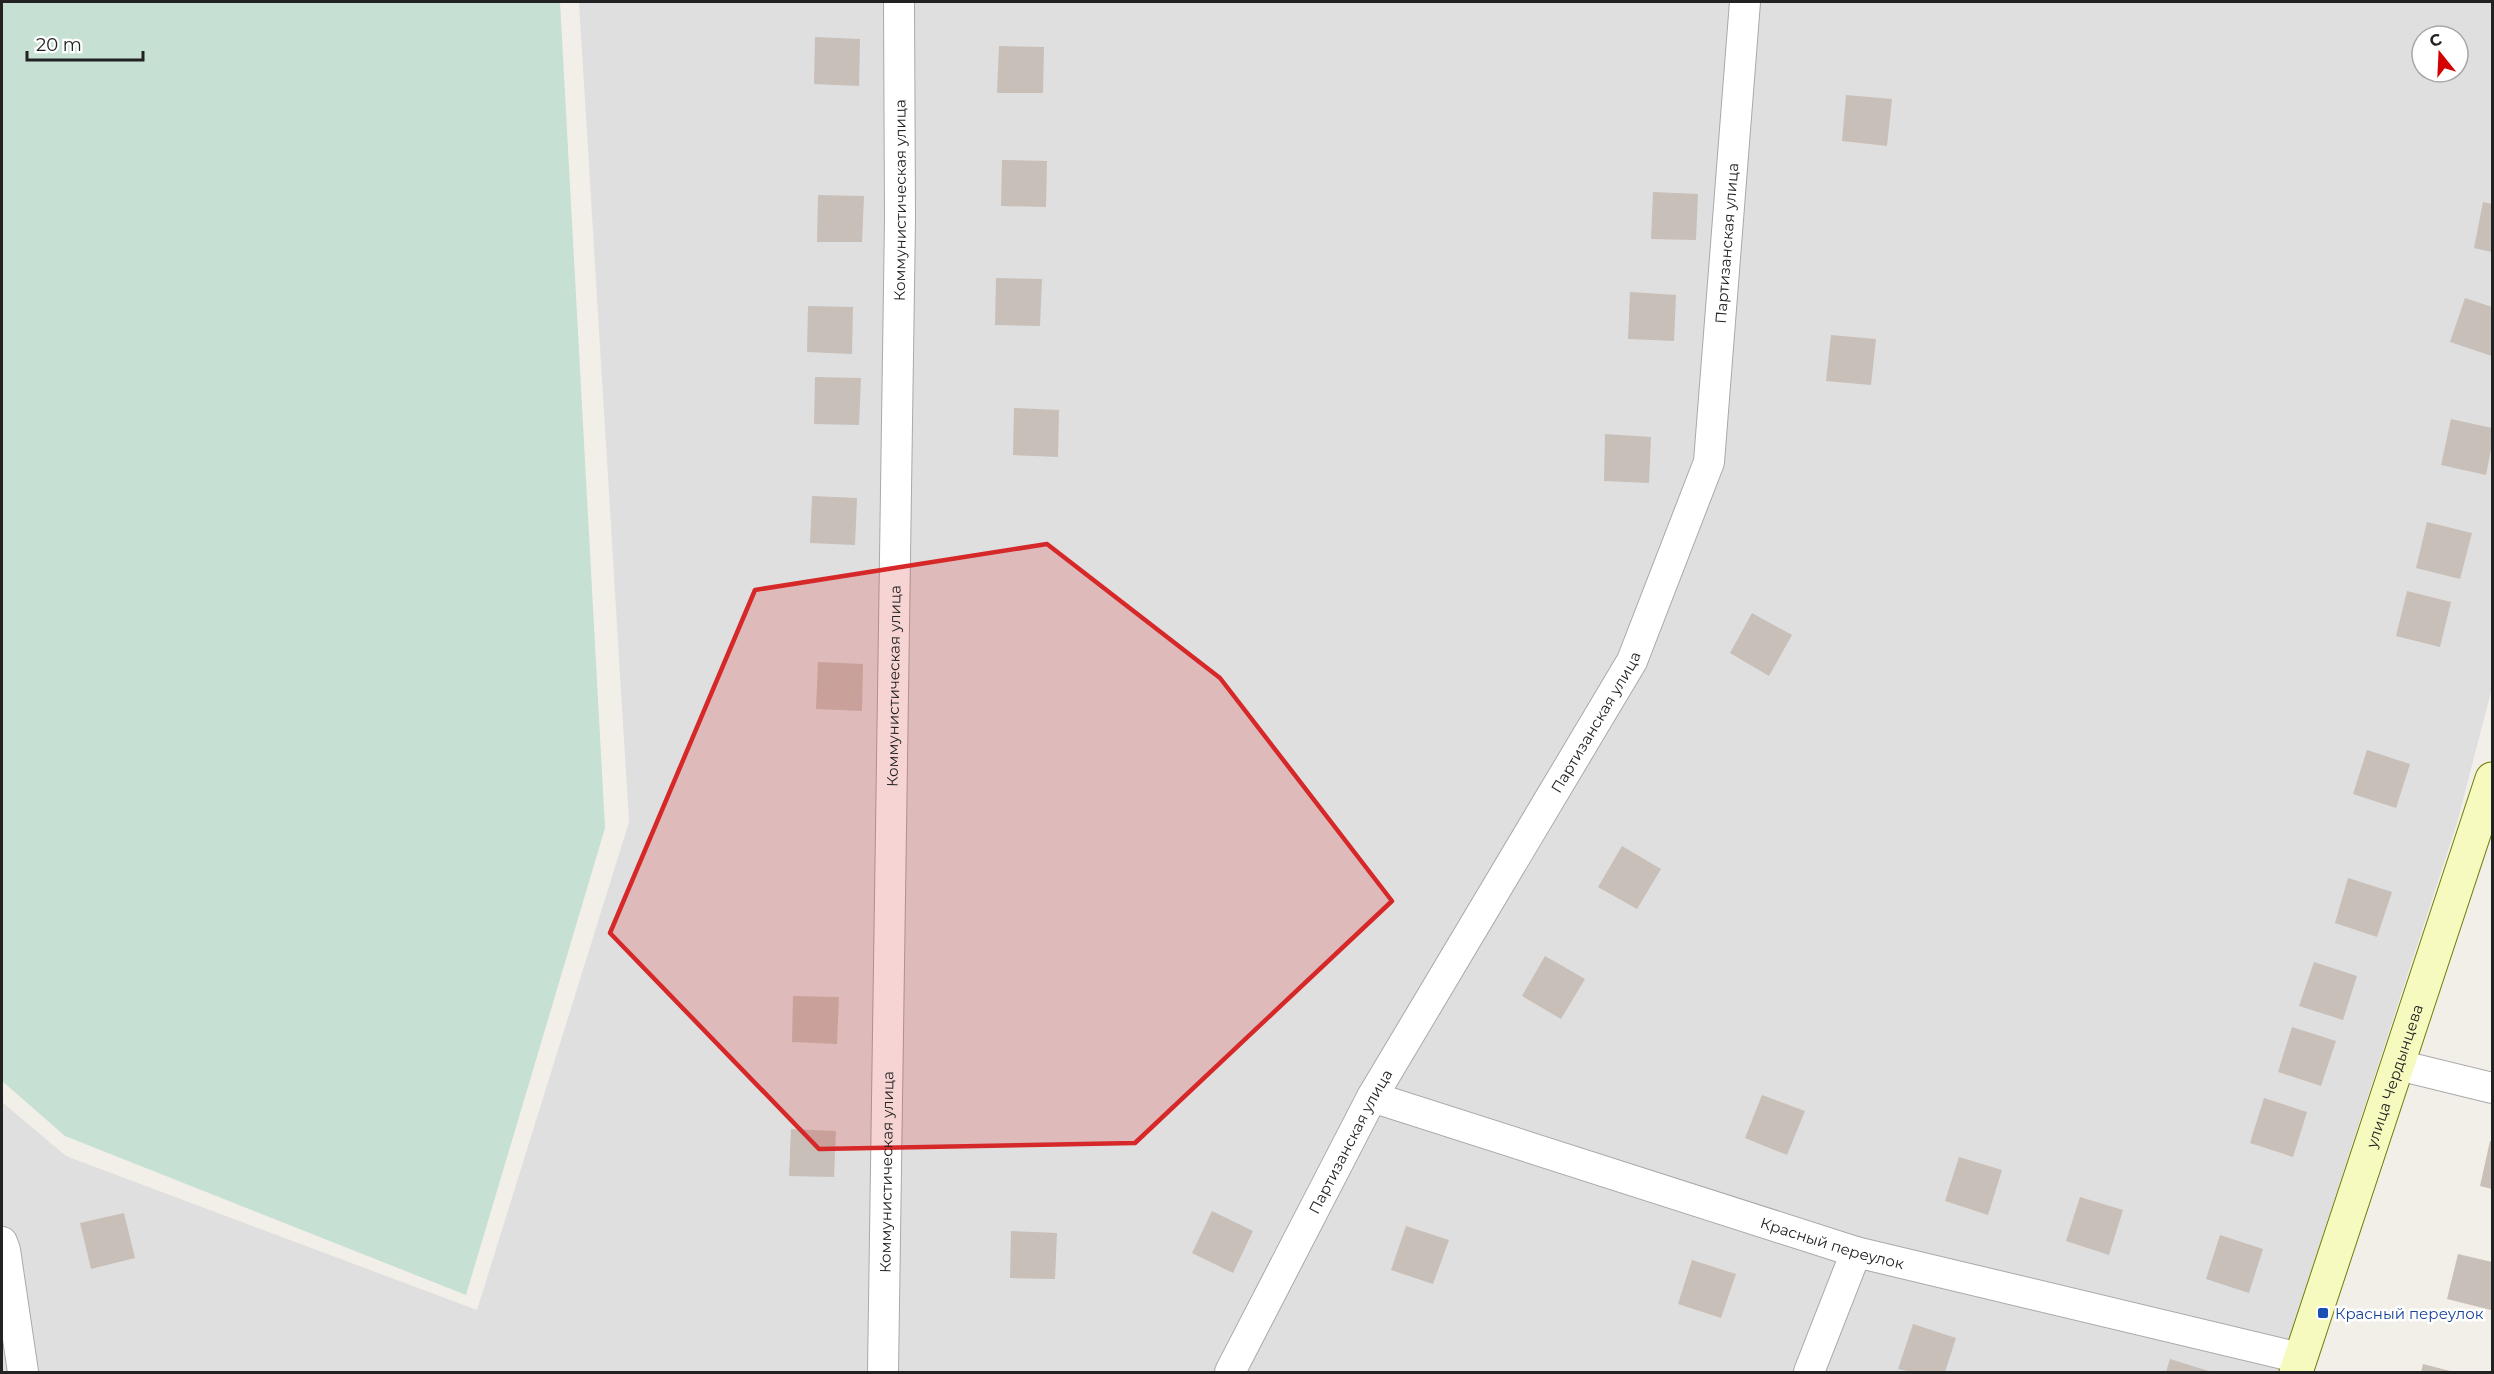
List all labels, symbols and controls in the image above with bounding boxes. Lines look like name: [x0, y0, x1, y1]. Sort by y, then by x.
scale bar: [27, 24, 142, 62]
north arrow: [2410, 24, 2470, 84]
text: С: [2427, 29, 2444, 51]
text: 20 m: [36, 34, 82, 56]
street label: Коммунистическая улица: [889, 99, 910, 301]
street label: Партизанская улица: [1710, 162, 1742, 324]
street label: Коммунистическая улица: [882, 585, 904, 787]
street label: Партизанская улица: [1546, 649, 1644, 796]
street label: улица Чердынцева: [2361, 1001, 2426, 1151]
street label: Партизанская улица: [1304, 1065, 1396, 1217]
street label: Коммунистическая улица: [875, 1071, 897, 1273]
street label: Красный переулок: [1758, 1213, 1906, 1273]
place label: Красный переулок: [2335, 1304, 2484, 1323]
marker: Красный переулок: [2316, 1306, 2330, 1320]

